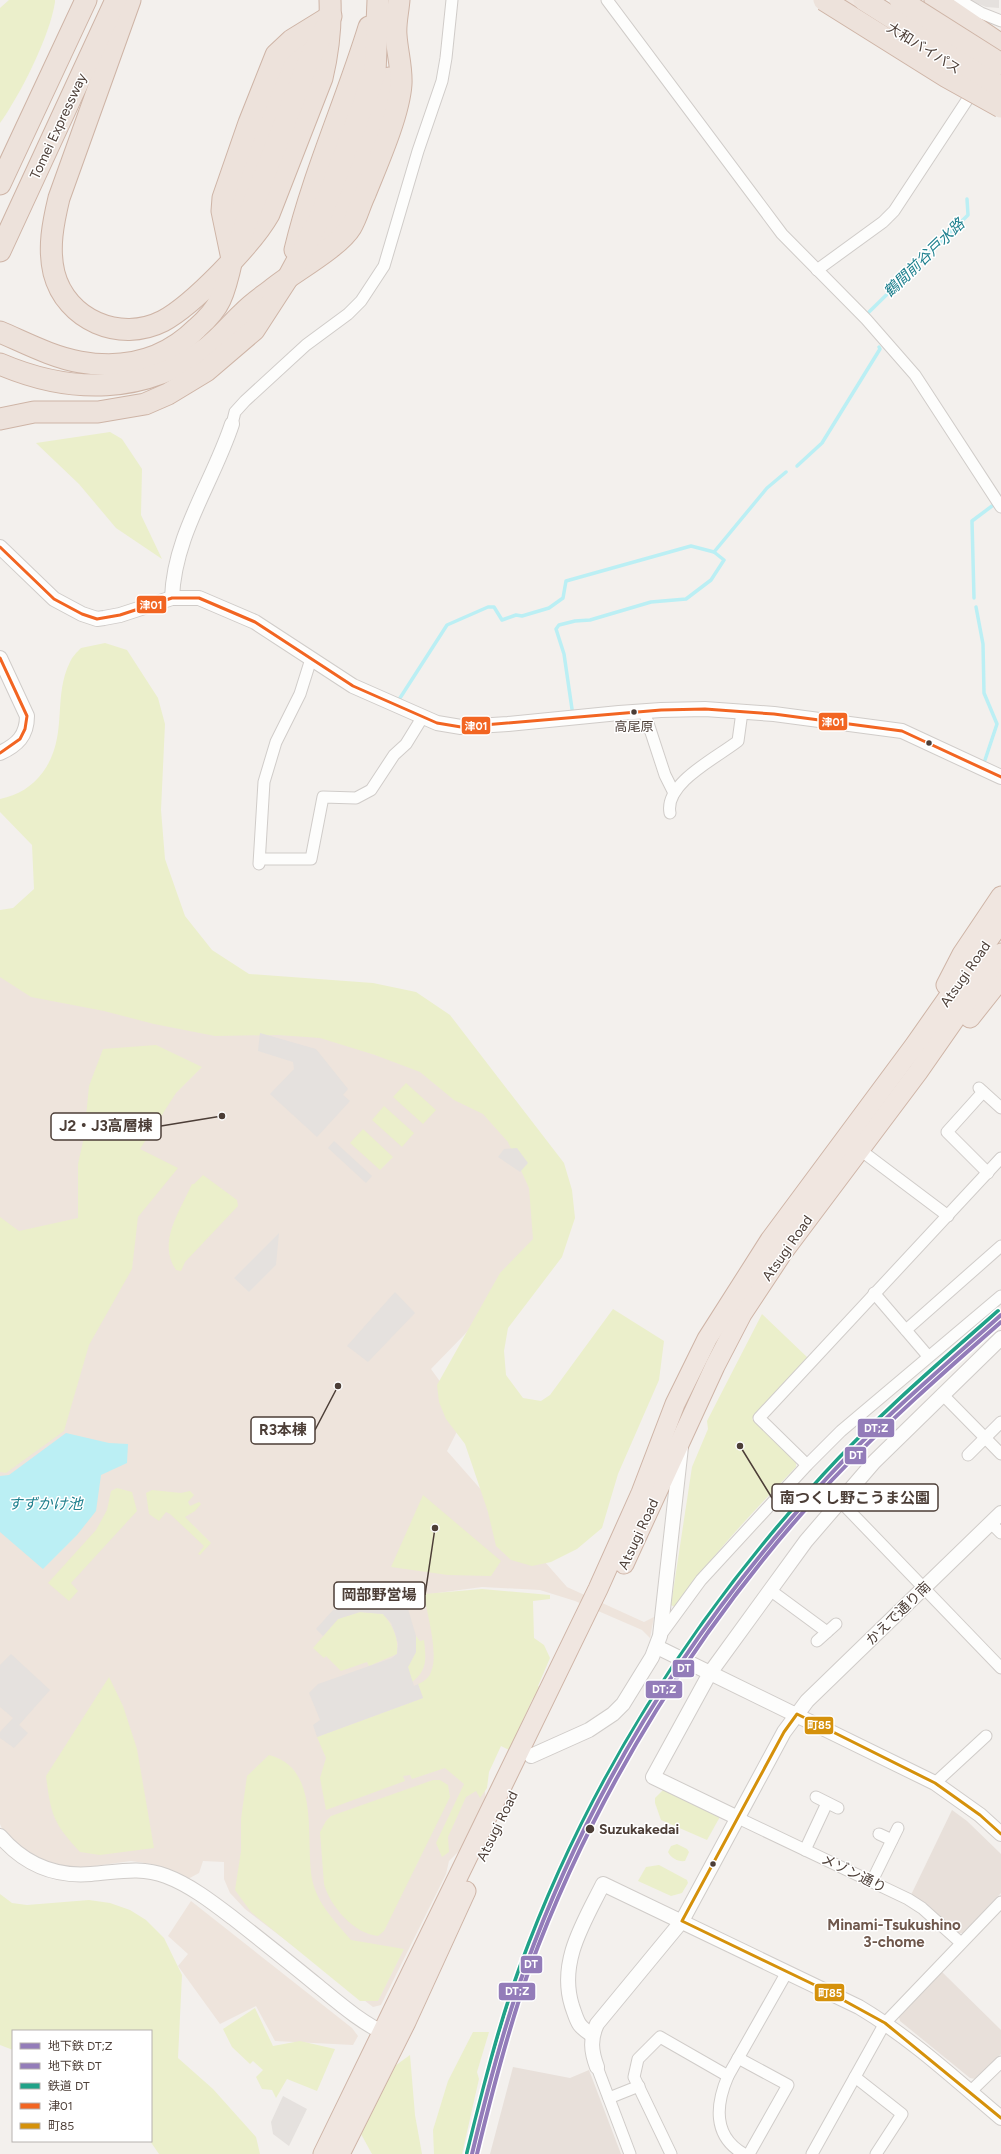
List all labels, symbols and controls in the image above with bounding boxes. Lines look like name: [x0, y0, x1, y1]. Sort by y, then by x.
street label: 大和バイパス: [884, 19, 964, 78]
street label: Tomei Expressway: [26, 70, 91, 182]
water label: 鶴間前谷戸水路: [880, 214, 969, 301]
line badge: 津01: [136, 595, 167, 614]
text: 津01: [140, 599, 162, 612]
marker: 高尾原: [629, 707, 639, 717]
line badge: 津01: [818, 712, 848, 731]
line badge: 津01: [461, 716, 491, 735]
text: 津01: [822, 716, 844, 729]
place label: 高尾原: [614, 719, 654, 734]
text: 津01: [465, 720, 487, 733]
unlabelled marker: [924, 738, 934, 748]
street label: Atsugi Road: [937, 938, 994, 1010]
callout: J2・J3高層棟: [51, 1113, 161, 1140]
text: J2・J3高層棟: [59, 1117, 153, 1135]
street label: Atsugi Road: [759, 1212, 816, 1284]
callout: R3本棟: [251, 1417, 315, 1444]
line badge: DT;Z: [857, 1418, 895, 1438]
text: R3本棟: [259, 1421, 307, 1439]
text: DT;Z: [864, 1422, 888, 1435]
line badge: DT: [844, 1446, 867, 1465]
text: DT: [849, 1449, 864, 1462]
callout: 南つくし野こうま公園: [772, 1484, 938, 1511]
text: 南つくし野こうま公園: [780, 1489, 930, 1507]
water label: すずかけ池: [7, 1495, 84, 1513]
street label: Atsugi Road: [615, 1496, 662, 1572]
street label: かえで通り南: [862, 1578, 934, 1649]
callout: 岡部野営場: [334, 1582, 425, 1609]
text: 岡部野営場: [341, 1586, 417, 1604]
line badge: DT: [672, 1659, 695, 1678]
text: DT: [677, 1662, 692, 1675]
line badge: DT;Z: [645, 1680, 683, 1699]
text: DT;Z: [652, 1683, 676, 1696]
line badge: 町85: [804, 1716, 834, 1735]
text: 町85: [807, 1719, 831, 1732]
street label: Atsugi Road: [473, 1788, 522, 1864]
place label: Suzukakedai: [599, 1821, 679, 1838]
marker: Suzukakedai: [584, 1823, 596, 1835]
street label: メゾン通り: [819, 1850, 889, 1896]
unlabelled marker: [708, 1859, 718, 1869]
district label: Minami-Tsukushino 3-chome: [827, 1916, 961, 1951]
line badge: DT: [520, 1955, 543, 1974]
text: DT: [524, 1958, 539, 1971]
line badge: DT;Z: [498, 1982, 536, 2001]
line badge: 町85: [814, 1983, 845, 2002]
text: DT;Z: [505, 1985, 529, 1998]
text: 町85: [818, 1987, 842, 2000]
legend: [12, 2030, 152, 2142]
text: 地下鉄 DT;Z: [48, 2039, 113, 2053]
text: 地下鉄 DT: [48, 2059, 102, 2073]
text: 鉄道 DT: [48, 2079, 90, 2093]
text: 津01: [48, 2099, 73, 2113]
text: 町85: [48, 2119, 74, 2133]

